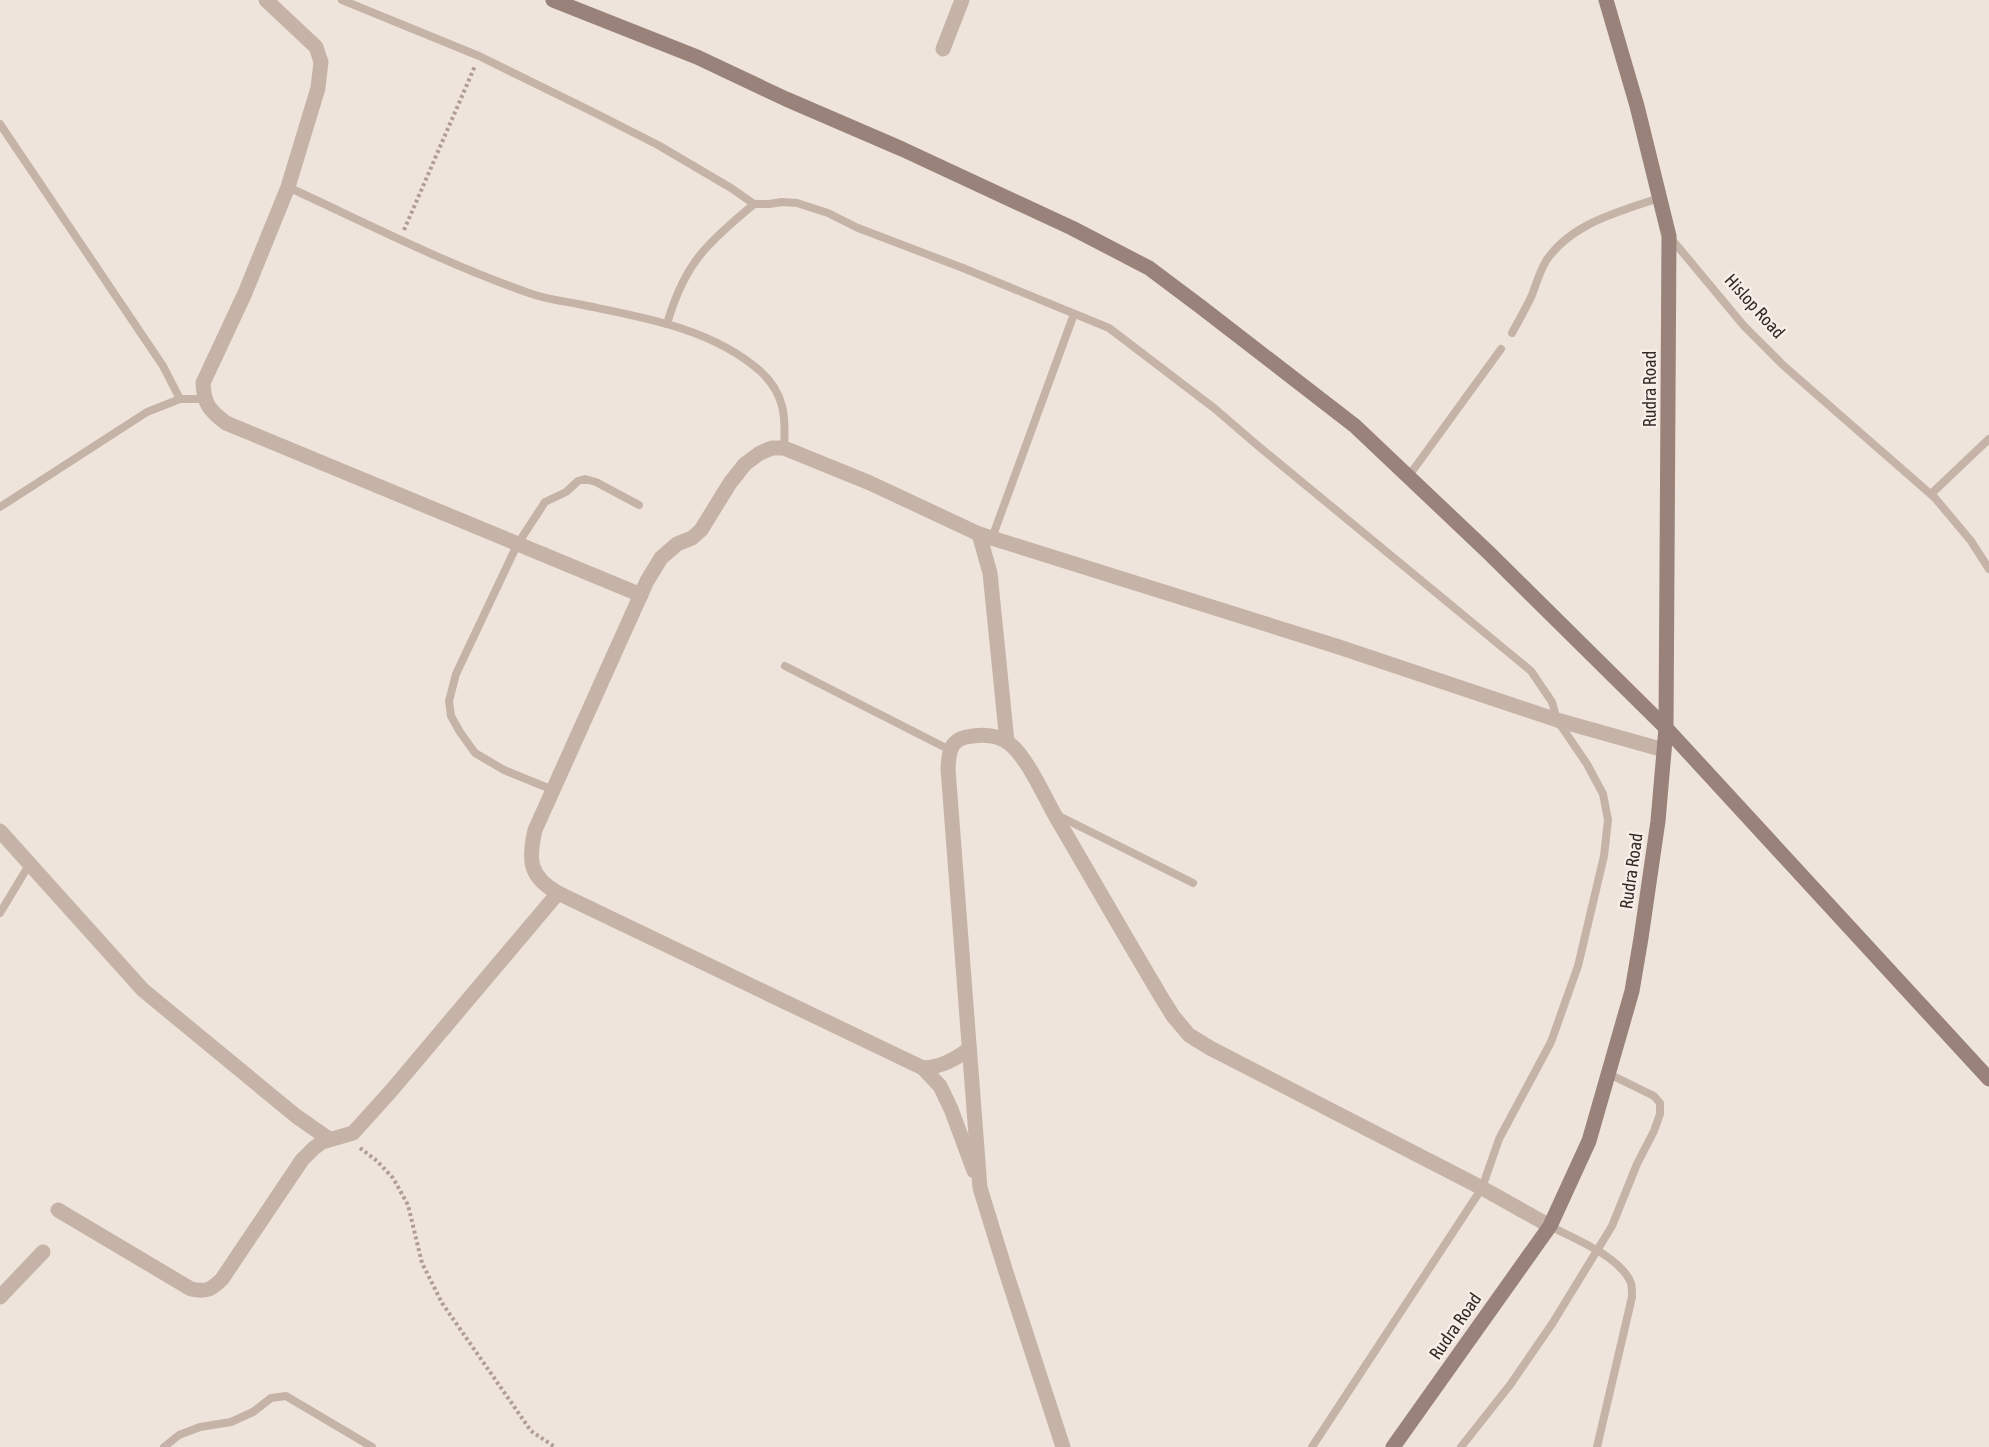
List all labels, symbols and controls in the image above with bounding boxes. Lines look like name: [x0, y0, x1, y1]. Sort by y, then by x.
street label: Hislop Road: [1721, 269, 1789, 343]
street label: Rudra Road: [1639, 351, 1660, 427]
street label: Rudra Road: [1615, 832, 1647, 910]
street label: Rudra Road: [1424, 1289, 1486, 1363]

